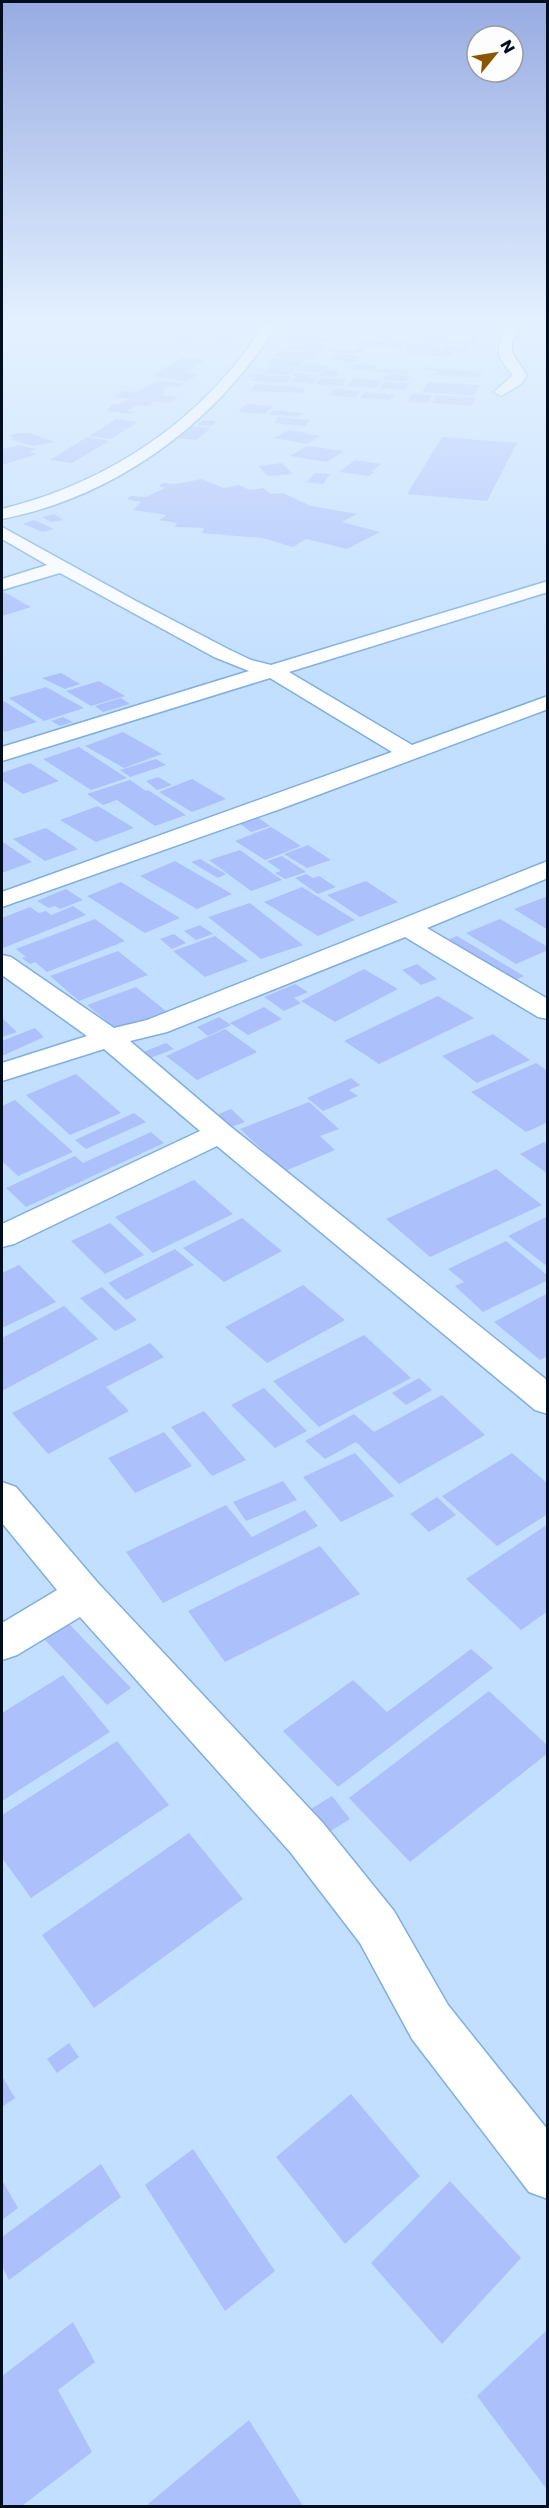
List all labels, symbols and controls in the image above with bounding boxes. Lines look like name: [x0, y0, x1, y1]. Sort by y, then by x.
north arrow: [465, 24, 525, 84]
text: N: [495, 36, 521, 58]

